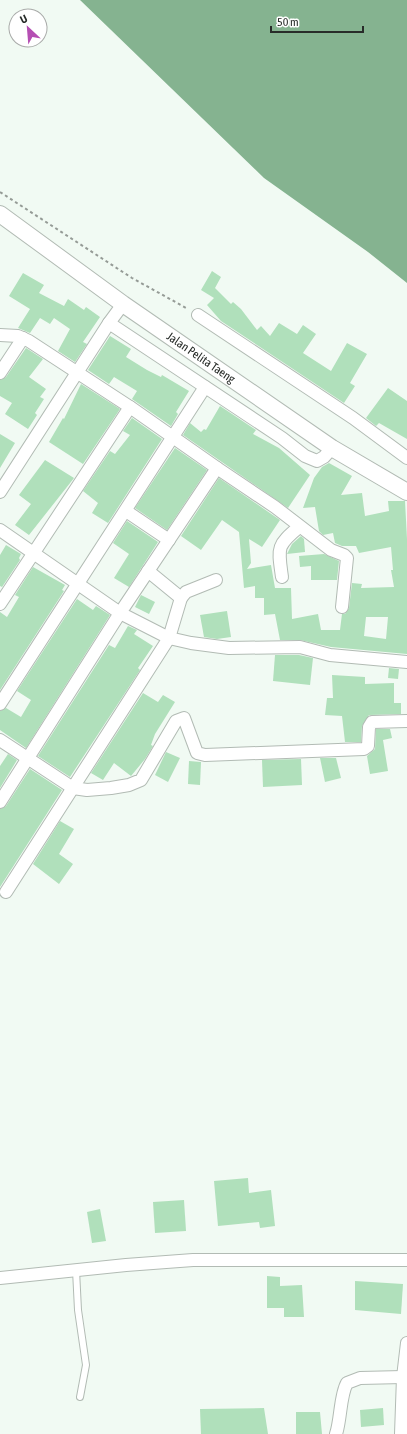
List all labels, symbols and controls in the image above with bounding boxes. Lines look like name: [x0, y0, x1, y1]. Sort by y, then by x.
north arrow: [8, 8, 48, 48]
scale bar: [271, 8, 363, 34]
text: U: [18, 12, 29, 26]
text: 50 m: [277, 15, 299, 29]
street label: Jalan Pelita Taeng: [164, 329, 239, 387]

